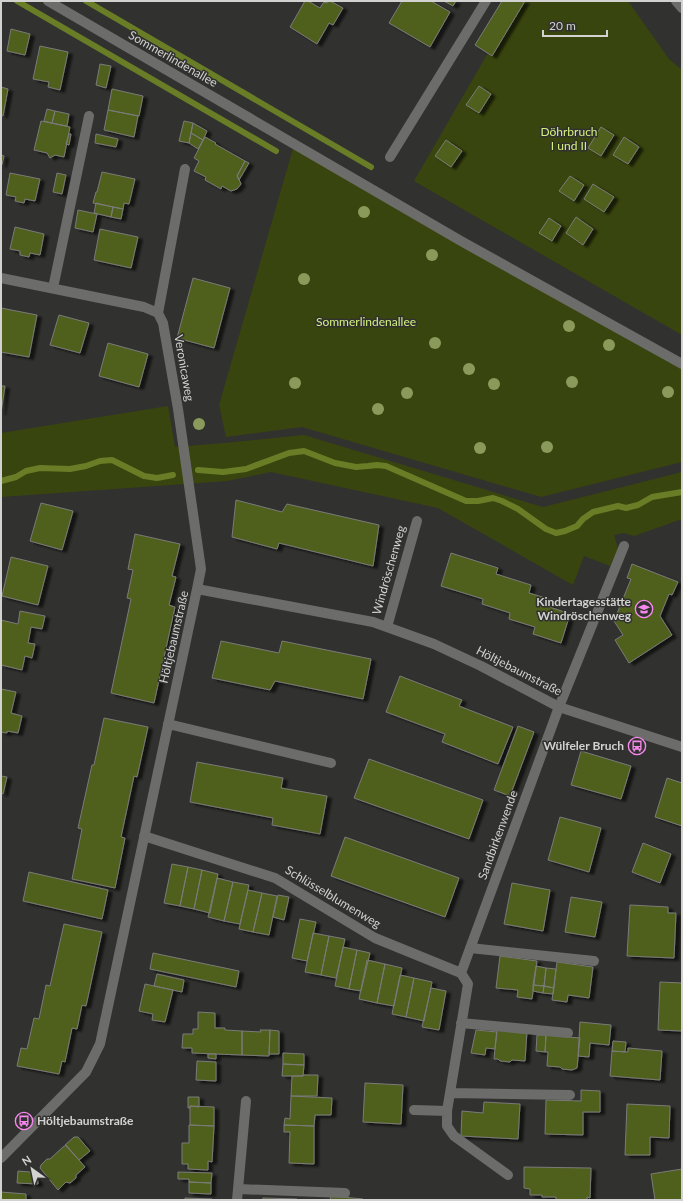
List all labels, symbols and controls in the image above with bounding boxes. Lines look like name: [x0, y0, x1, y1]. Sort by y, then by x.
scale bar: [543, 12, 607, 38]
text: 20 m: [549, 18, 576, 33]
street label: Sommerlindenallee: [126, 27, 220, 90]
park label: Döhrbruch I und II: [540, 124, 598, 153]
park label: Sommerlindenallee: [316, 314, 416, 329]
street label: Veronicaweg: [171, 333, 198, 403]
street label: Windröschenweg: [369, 524, 408, 616]
street label: Höltjebaumstraße: [156, 589, 191, 685]
place label: Kindertagesstätte Windröschenweg: [536, 594, 632, 623]
school or university icon: Kindertagesstätte Windröschenweg: [634, 599, 654, 619]
street label: Höltjebaumstraße: [474, 642, 565, 699]
bus stop icon: Wülfeler Bruch: [627, 736, 647, 756]
place label: Wülfeler Bruch: [543, 738, 624, 753]
street label: Sandbirkenwende: [474, 788, 521, 882]
street label: Schlüsselblumenweg: [283, 862, 384, 931]
bus stop icon: Höltjebaumstraße: [14, 1111, 34, 1131]
place label: Höltjebaumstraße: [37, 1113, 134, 1128]
north arrow: [12, 1149, 52, 1189]
text: N: [19, 1152, 33, 1168]

